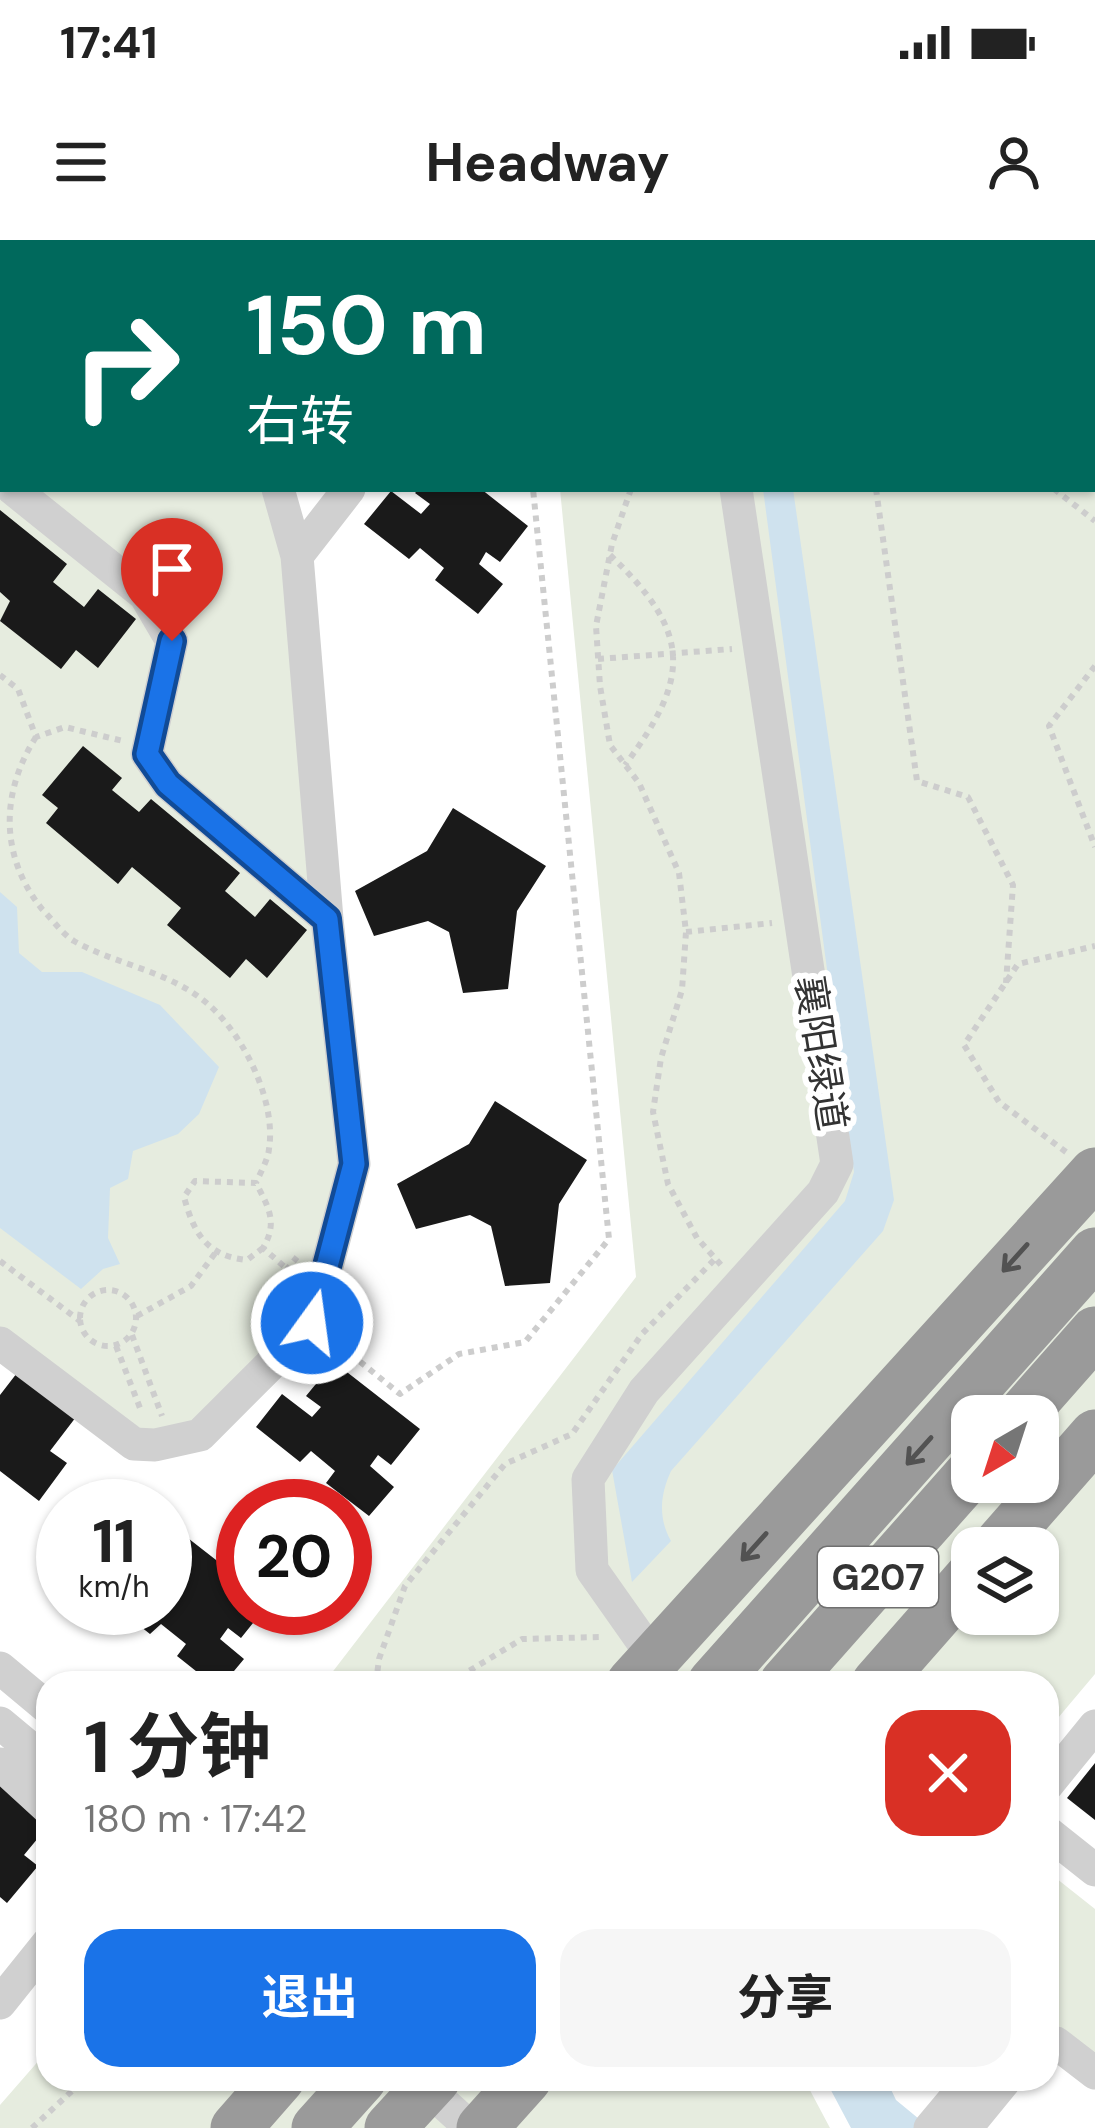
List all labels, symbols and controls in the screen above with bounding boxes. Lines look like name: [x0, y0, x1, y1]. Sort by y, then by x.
text: 17:41: [60, 13, 158, 72]
text: Headway: [425, 127, 670, 198]
icon: menu: [48, 129, 114, 195]
icon: person: [981, 129, 1047, 195]
text: 150 m: [246, 271, 487, 380]
icon: right: [48, 288, 204, 444]
text: 右转: [246, 386, 354, 457]
pin: [121, 518, 223, 641]
icon: arrive: [139, 536, 205, 602]
street label: 襄阳绿道: [784, 972, 858, 1134]
one-way arrow: [1002, 1242, 1029, 1272]
position arrow: [249, 1260, 375, 1386]
north arrow: [951, 1395, 1059, 1503]
map controls: [951, 1395, 1059, 1635]
one-way arrow: [906, 1435, 933, 1466]
speed limit sign: 20: [216, 1479, 372, 1635]
text: 11: [92, 1502, 136, 1581]
button: layers: [951, 1527, 1059, 1635]
one-way arrow: [741, 1532, 768, 1562]
road number: G207: [818, 1547, 938, 1607]
text: km/h: [79, 1567, 149, 1606]
text: 1 分钟: [84, 1701, 271, 1794]
button: close: [885, 1710, 1011, 1836]
text: 180 m · 17:42: [84, 1793, 307, 1844]
button: 退出: [84, 1929, 536, 2067]
button: 分享: [560, 1929, 1011, 2067]

